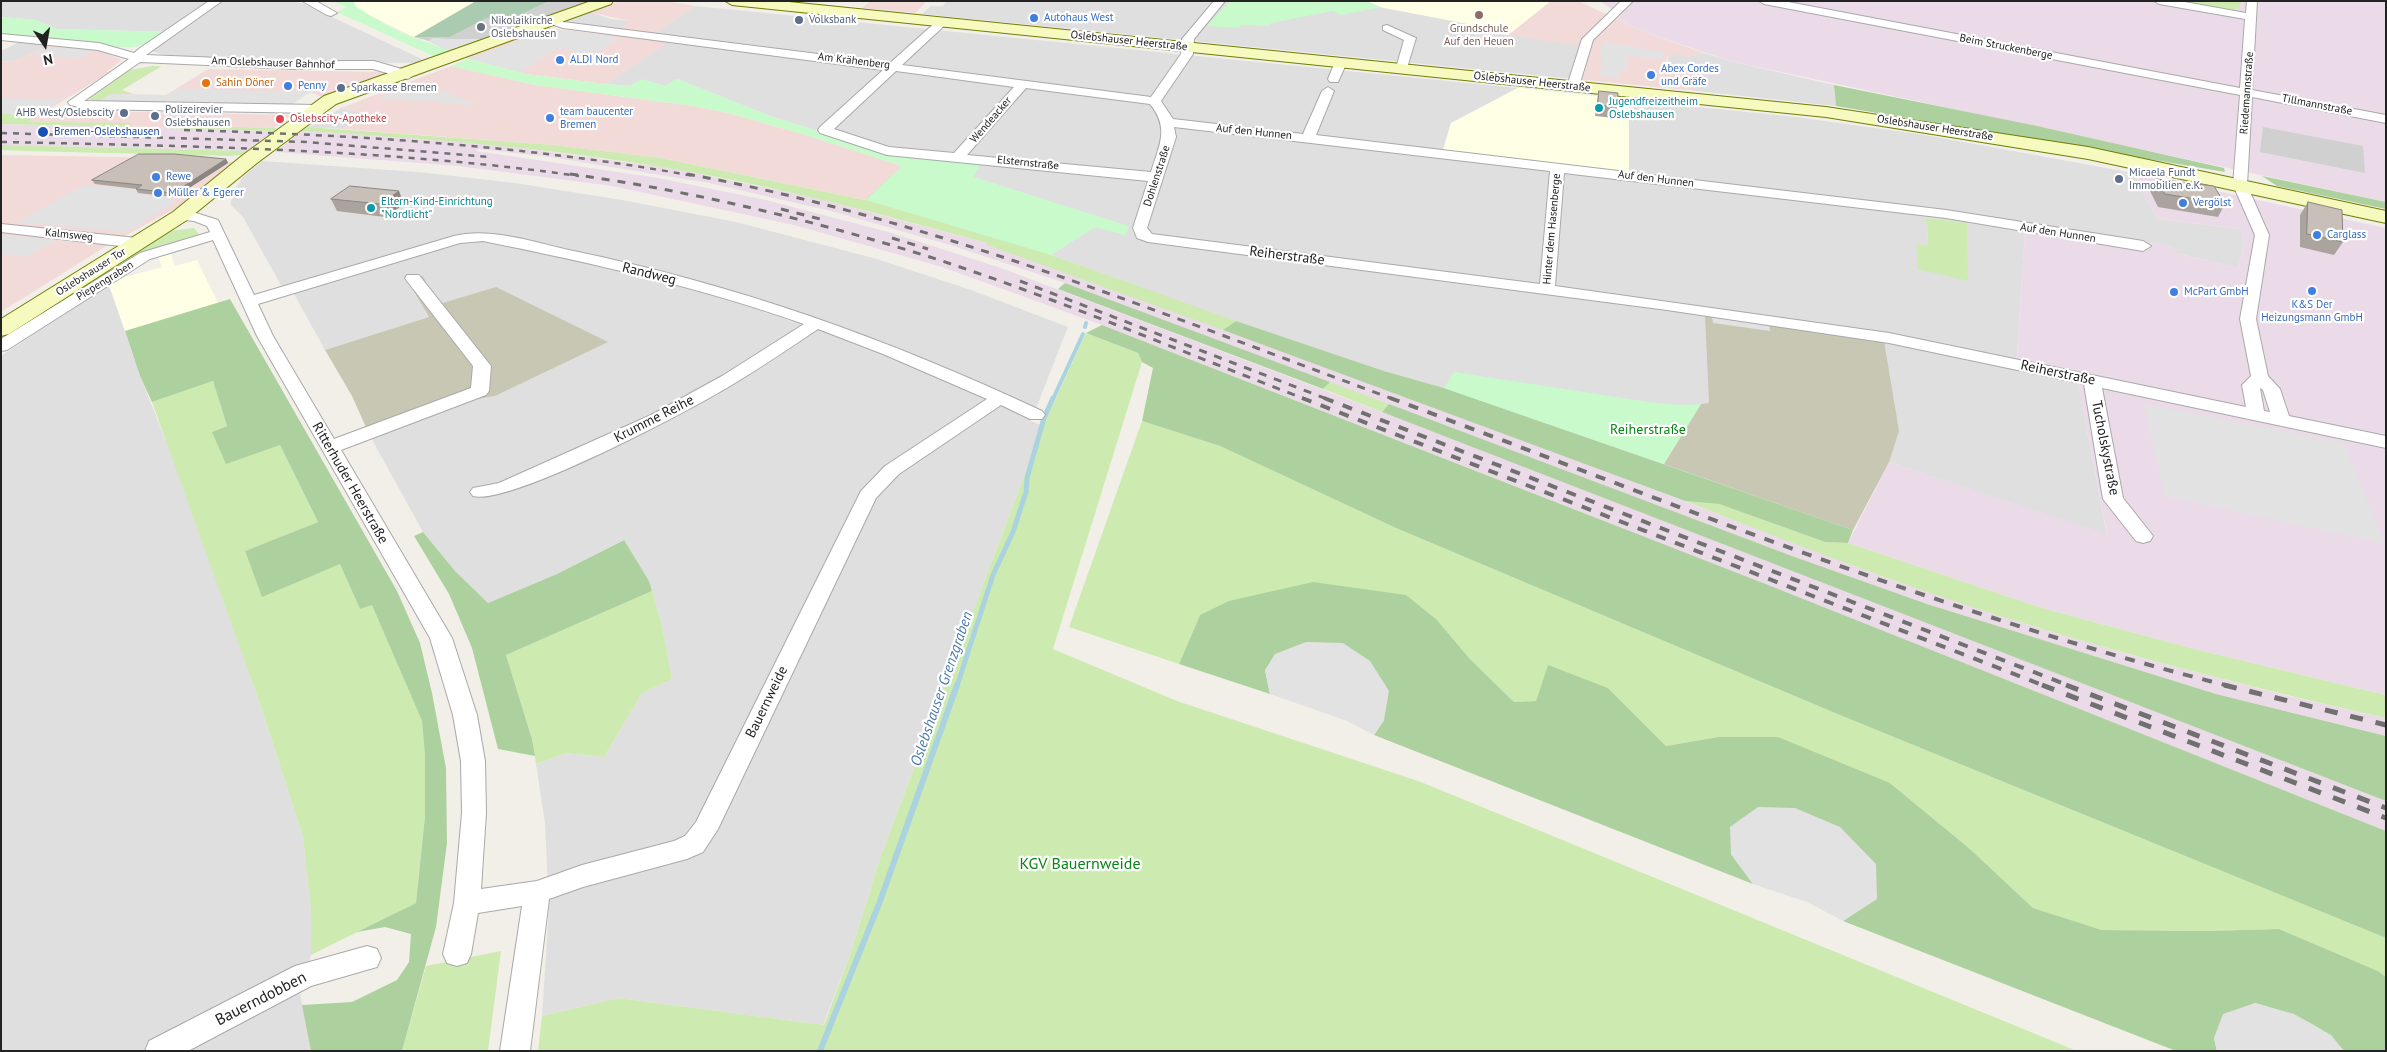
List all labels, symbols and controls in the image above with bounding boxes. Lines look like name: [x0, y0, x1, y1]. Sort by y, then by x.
marker: Grundschule Auf den Heuen: [1473, 9, 1485, 21]
place label: Autohaus West: [1044, 11, 1113, 25]
marker: Autohaus West: [1028, 12, 1040, 24]
place label: Volksbank: [809, 13, 856, 27]
place label: Nikolaikirche Oslebshausen: [491, 14, 556, 40]
marker: Volksbank: [793, 14, 805, 26]
north arrow: [20, 20, 70, 70]
marker: Nikolaikirche Oslebshausen: [475, 21, 487, 33]
place label: Grundschule Auf den Heuen: [1444, 22, 1514, 48]
street label: Oslebshauser Heerstraße: [1070, 28, 1188, 54]
street label: Beim Struckenberge: [1958, 32, 2054, 62]
text: N: [42, 50, 54, 69]
street label: Am Krähenberg: [817, 50, 891, 72]
street label: Riedemannstraße: [2238, 51, 2256, 135]
place label: ALDI Nord: [570, 53, 618, 67]
street label: Am Oslebshauser Bahnhof: [211, 54, 335, 72]
marker: ALDI Nord: [554, 54, 566, 66]
place label: Abex Cordes und Gräfe: [1661, 62, 1719, 88]
street label: Oslebshauser Heerstraße: [1473, 69, 1591, 95]
marker: Abex Cordes und Gräfe: [1645, 69, 1657, 81]
place label: Sahin Döner: [216, 76, 274, 90]
marker: Sahin Döner: [200, 77, 212, 89]
place label: Penny: [298, 79, 327, 93]
marker: Penny: [282, 80, 294, 92]
place label: Sparkasse Bremen: [351, 81, 437, 95]
marker: Sparkasse Bremen: [335, 82, 347, 94]
street label: Tillmannstraße: [2281, 92, 2353, 118]
street label: Wendeacker: [967, 94, 1015, 146]
place label: Jugendfreizeitheim Oslebshausen: [1609, 95, 1698, 121]
marker: Jugendfreizeitheim Oslebshausen: [1593, 102, 1605, 114]
place label: Polizeirevier Oslebshausen: [165, 103, 230, 129]
place label: team baucenter Bremen: [560, 105, 633, 131]
place label: AHB West/Oslebscity: [16, 106, 114, 120]
marker: AHB West/Oslebscity: [118, 107, 130, 119]
marker: Polizeirevier Oslebshausen: [149, 110, 161, 122]
place label: Oslebscity-Apotheke: [290, 112, 387, 126]
marker: team baucenter Bremen: [544, 112, 556, 124]
street label: Oslebshauser Heerstraße: [1876, 112, 1994, 144]
marker: Oslebscity-Apotheke: [274, 113, 286, 125]
street label: Auf den Hunnen: [1215, 121, 1293, 143]
marker: Bremen-Oslebshausen: [36, 125, 50, 139]
place label: Bremen-Oslebshausen: [54, 125, 159, 139]
street label: Dohlenstraße: [1141, 144, 1173, 208]
street label: Elsternstraße: [996, 153, 1060, 173]
place label: Micaela Fundt Immobilien e.K.: [2129, 166, 2203, 192]
street label: Auf den Hunnen: [1617, 168, 1695, 190]
place label: Rewe: [166, 170, 191, 184]
marker: Rewe: [150, 171, 162, 183]
street label: Hinter dem Hasenberge: [1541, 173, 1563, 285]
marker: Micaela Fundt Immobilien e.K.: [2113, 173, 2125, 185]
place label: Müller & Egerer: [168, 186, 244, 200]
marker: Müller & Egerer: [152, 187, 164, 199]
place label: Eltern-Kind-Einrichtung "Nordlicht": [381, 195, 493, 221]
place label: Vergölst: [2193, 196, 2231, 210]
marker: Vergölst: [2177, 197, 2189, 209]
marker: Eltern-Kind-Einrichtung "Nordlicht": [365, 202, 377, 214]
street label: Auf den Hunnen: [2019, 221, 2097, 245]
street label: Kalmsweg: [44, 226, 94, 244]
place label: Carglass: [2327, 228, 2366, 242]
marker: Carglass: [2311, 229, 2323, 241]
street label: Reiherstraße: [1248, 243, 1326, 269]
street label: Oslebshauser Tor: [54, 245, 128, 299]
street label: Piepengraben: [74, 258, 136, 304]
street label: Randweg: [620, 259, 678, 289]
place label: McPart GmbH: [2184, 285, 2249, 299]
marker: K&S Der Heizungsmann GmbH: [2306, 285, 2318, 297]
marker: McPart GmbH: [2168, 286, 2180, 298]
place label: K&S Der Heizungsmann GmbH: [2261, 298, 2363, 324]
street label: Reiherstraße: [2019, 357, 2097, 389]
street label: Krumme Reihe: [611, 392, 697, 446]
street label: Tucholskystraße: [2088, 399, 2122, 497]
street label: Ritterhuder Heerstraße: [308, 419, 392, 547]
park label: Reiherstraße: [1610, 422, 1686, 438]
water label: Oslebshauser Grenzgraben: [907, 609, 977, 769]
street label: Bauernweide: [742, 663, 792, 741]
park label: KGV Bauernweide: [1019, 854, 1141, 874]
street label: Bauerndobben: [212, 968, 310, 1030]

